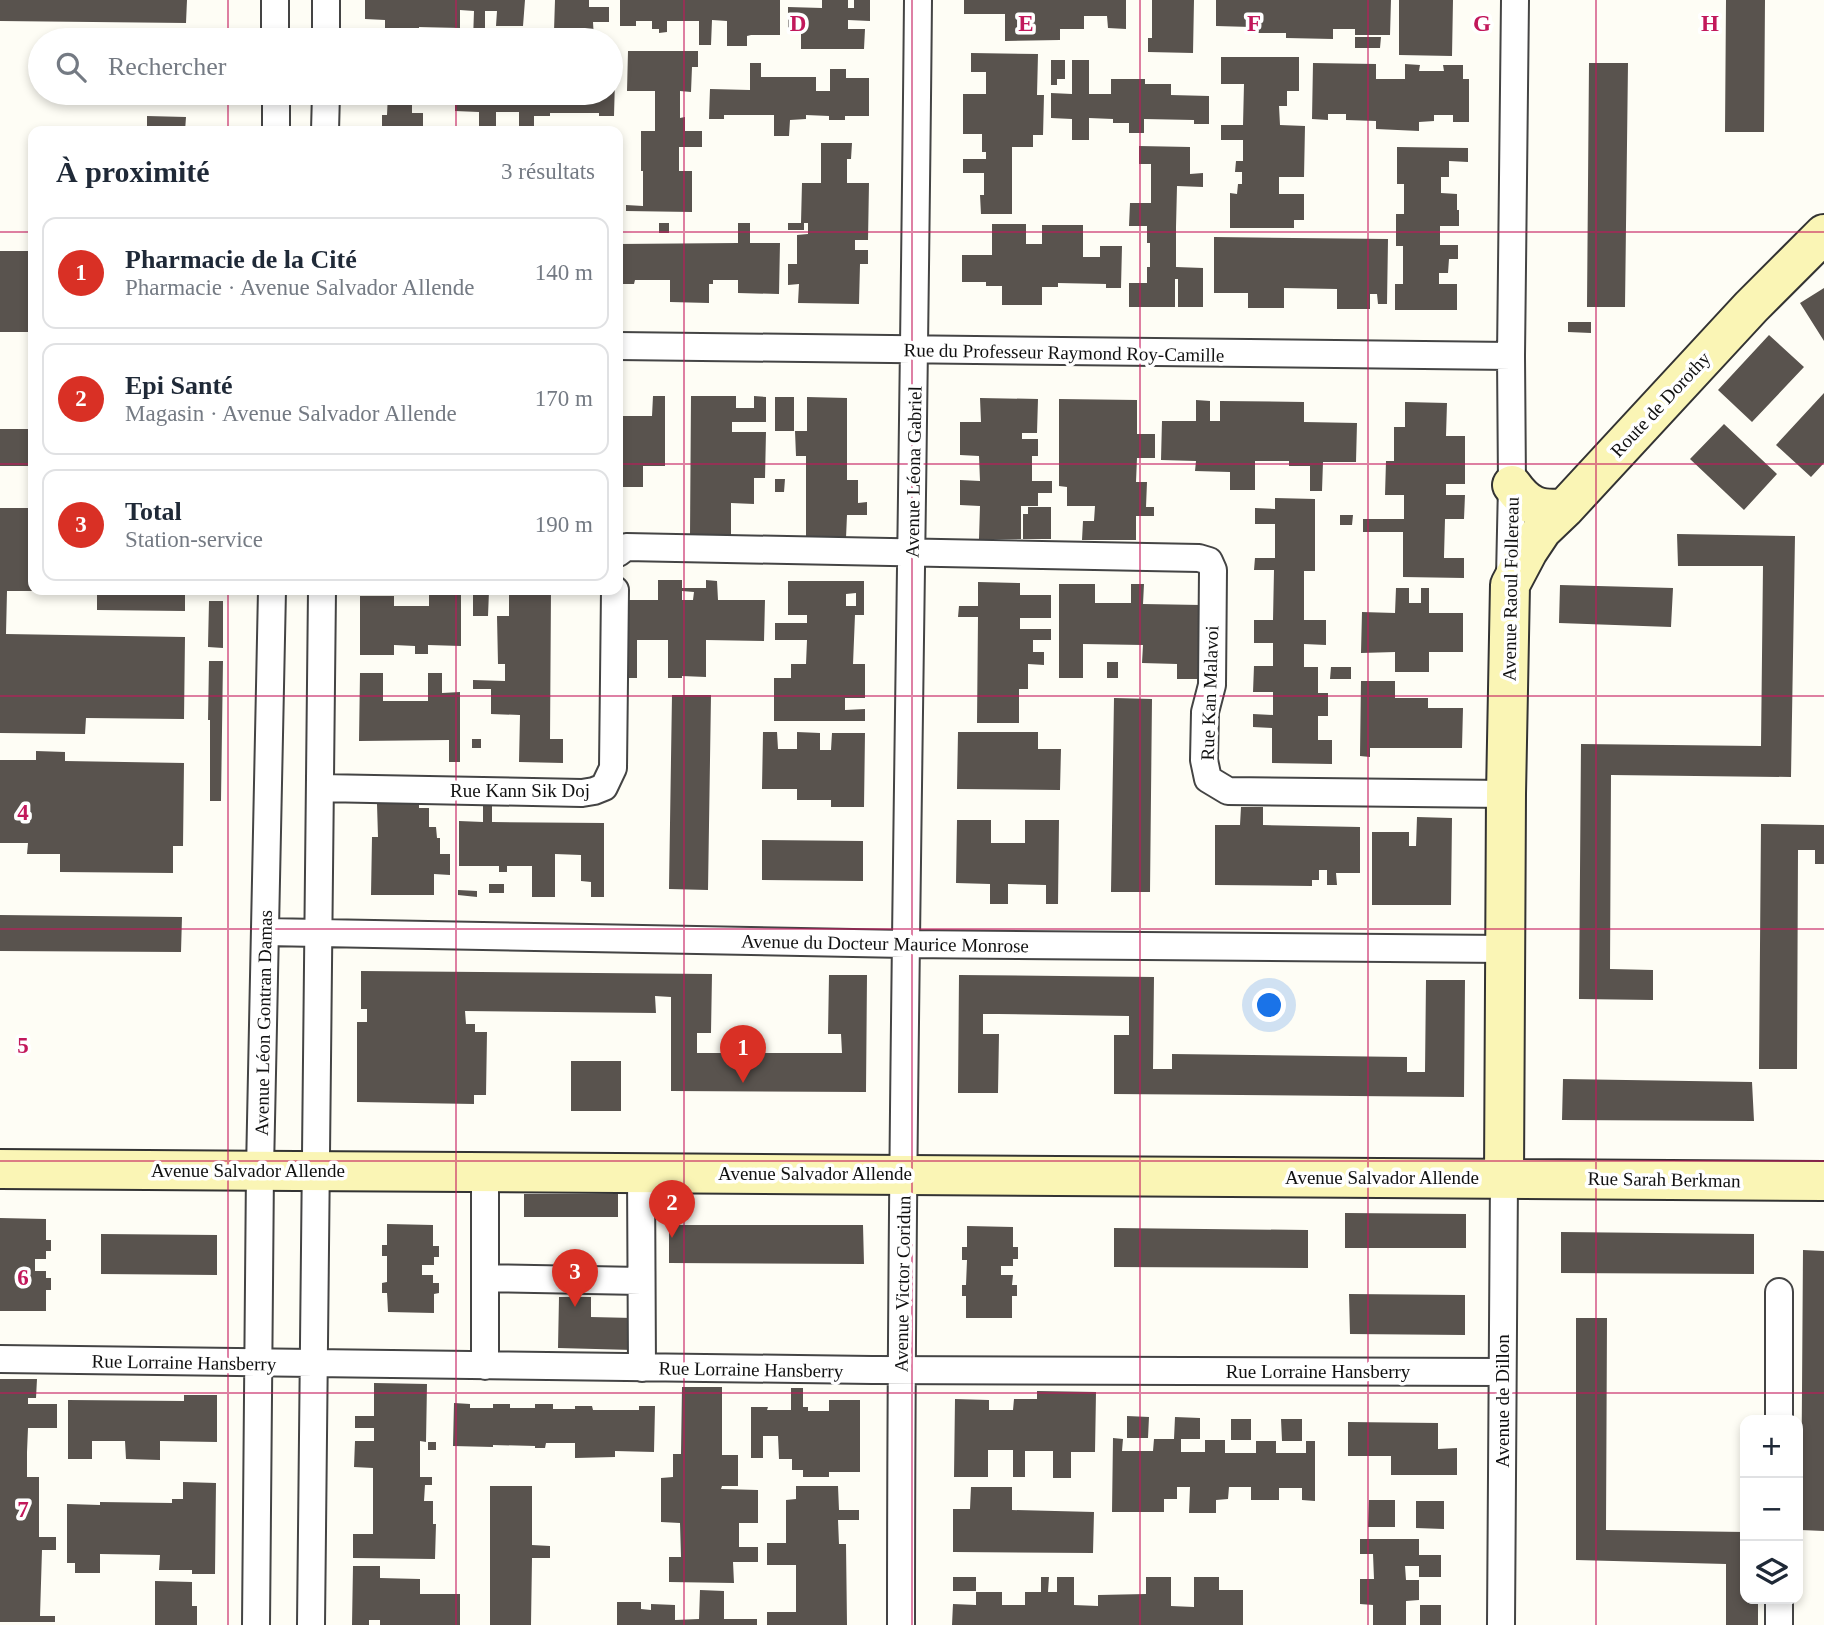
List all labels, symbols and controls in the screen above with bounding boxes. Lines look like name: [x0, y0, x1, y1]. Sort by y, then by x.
text: D: [790, 11, 806, 36]
text: E: [1018, 11, 1034, 36]
text: F: [1247, 11, 1261, 36]
text: G: [1473, 11, 1491, 36]
text: H: [1701, 11, 1719, 36]
search box: [28, 28, 623, 105]
icon: search: [52, 48, 90, 86]
text: Rechercher: [108, 52, 226, 81]
text: À proximité: [56, 155, 210, 188]
text: 3 résultats: [501, 159, 595, 184]
text: Pharmacie de la Cité: [125, 245, 357, 274]
text: 1: [75, 260, 87, 285]
text: 140 m: [535, 260, 593, 285]
text: Pharmacie · Avenue Salvador Allende: [125, 275, 475, 300]
street label: Rue du Professeur Raymond Roy-Camille: [903, 339, 1225, 366]
street label: Route de Dorothy: [1606, 347, 1715, 461]
text: Epi Santé: [125, 371, 233, 400]
text: 2: [75, 386, 87, 411]
text: 170 m: [535, 386, 593, 411]
street label: Avenue Léona Gabriel: [902, 386, 925, 558]
text: Magasin · Avenue Salvador Allende: [125, 401, 457, 426]
street label: Avenue Raoul Follereau: [1498, 496, 1523, 681]
text: Total: [125, 497, 182, 526]
text: 3: [75, 512, 87, 537]
text: 190 m: [535, 512, 593, 537]
text: Station-service: [125, 527, 263, 552]
street label: Rue Kan Malavoi: [1197, 625, 1222, 761]
street label: Rue Kann Sik Doj: [450, 780, 590, 801]
text: 4: [17, 800, 29, 825]
street label: Avenue Léon Gontran Damas: [251, 910, 276, 1136]
street label: Avenue du Docteur Maurice Monrose: [741, 930, 1029, 957]
your location: [1252, 988, 1286, 1022]
pin: 1: [720, 1025, 766, 1083]
text: 5: [17, 1033, 29, 1058]
street label: Avenue Salvador Allende: [151, 1160, 345, 1181]
street label: Avenue Salvador Allende: [718, 1163, 912, 1184]
street label: Avenue Salvador Allende: [1285, 1167, 1479, 1188]
street label: Rue Sarah Berkman: [1587, 1168, 1741, 1191]
pin: 2: [649, 1180, 695, 1238]
street label: Avenue Victor Coridun: [890, 1195, 915, 1372]
pin: 3: [552, 1249, 598, 1307]
text: 6: [17, 1265, 29, 1290]
street label: Avenue de Dillon: [1492, 1334, 1513, 1468]
street label: Rue Lorraine Hansberry: [91, 1350, 277, 1375]
street label: Rue Lorraine Hansberry: [658, 1357, 844, 1382]
street label: Rue Lorraine Hansberry: [1226, 1361, 1411, 1382]
map controls: [1740, 1415, 1803, 1604]
button: +: [1740, 1415, 1803, 1478]
button: −: [1740, 1478, 1803, 1541]
text: 7: [17, 1497, 29, 1522]
button: layers: [1740, 1541, 1803, 1604]

